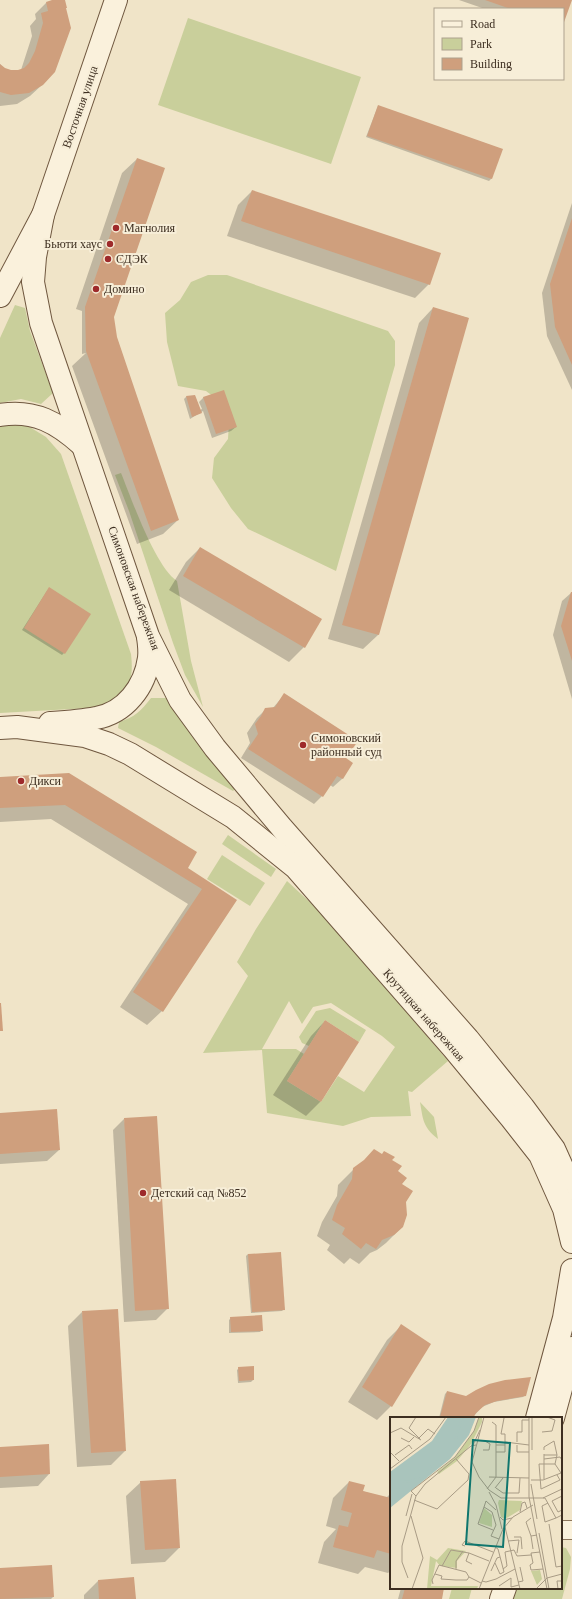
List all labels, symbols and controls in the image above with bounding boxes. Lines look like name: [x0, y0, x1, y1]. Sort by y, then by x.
legend: [434, 8, 564, 80]
text: Road: [470, 17, 495, 31]
text: Park: [470, 37, 492, 51]
text: Building: [470, 57, 512, 71]
street label: Восточная улица: [59, 63, 101, 150]
place label: Магнолия: [124, 221, 176, 235]
marker: Магнолия: [111, 223, 121, 233]
place label: Бьюти хаус: [44, 237, 102, 251]
marker: Бьюти хаус: [105, 239, 115, 249]
place label: СДЭК: [116, 252, 149, 266]
marker: СДЭК: [103, 254, 113, 264]
place label: Домино: [104, 282, 144, 296]
marker: Домино: [91, 284, 101, 294]
street label: Симоновская набережная: [105, 524, 163, 652]
place label: Симоновский районный суд: [311, 731, 382, 759]
marker: Симоновский районный суд: [298, 740, 308, 750]
place label: Дикси: [29, 774, 61, 788]
marker: Дикси: [16, 776, 26, 786]
street label: Крутицкая набережная: [380, 966, 468, 1064]
place label: Детский сад №852: [151, 1186, 246, 1200]
marker: Детский сад №852: [138, 1188, 148, 1198]
inset map: [390, 1417, 562, 1589]

